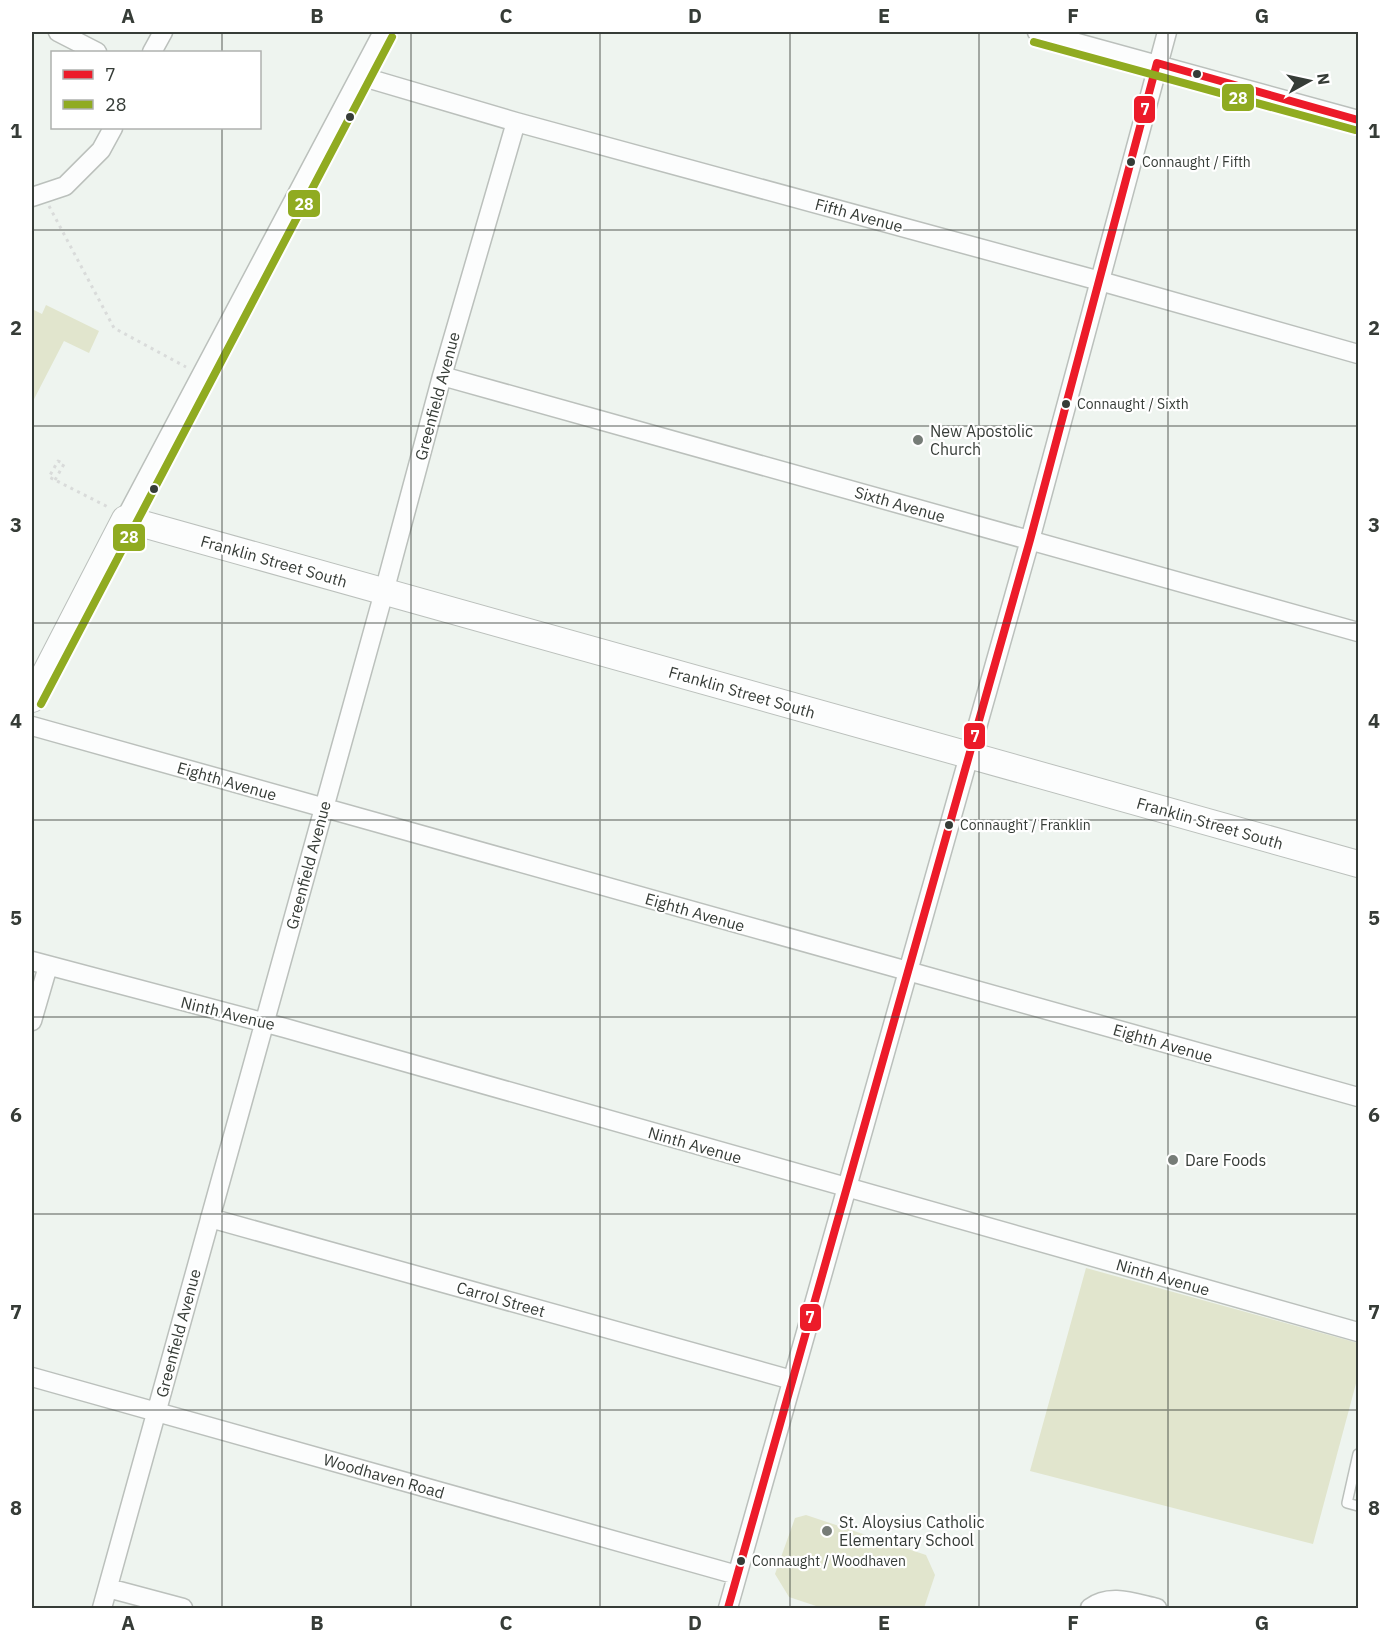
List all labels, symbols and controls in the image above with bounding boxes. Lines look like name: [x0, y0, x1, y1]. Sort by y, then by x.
text: A: [121, 2, 135, 29]
text: B: [310, 2, 324, 29]
text: C: [499, 2, 513, 29]
text: D: [688, 2, 702, 29]
text: E: [878, 2, 890, 29]
text: F: [1067, 2, 1079, 29]
text: G: [1255, 2, 1269, 29]
legend: [51, 51, 261, 129]
north arrow: [1279, 51, 1339, 111]
text: 7: [105, 63, 116, 86]
unlabelled marker: [1191, 68, 1203, 80]
text: N: [1313, 72, 1335, 86]
line badge: 28: [1221, 83, 1255, 112]
text: 28: [1228, 88, 1248, 108]
text: 28: [105, 93, 127, 116]
line badge: 7: [1133, 95, 1156, 124]
text: 7: [1140, 99, 1150, 119]
unlabelled marker: [344, 111, 356, 123]
text: 1: [10, 117, 22, 144]
text: 1: [1368, 117, 1380, 144]
place label: Connaught / Fifth: [1142, 153, 1251, 171]
marker: Connaught / Fifth: [1125, 156, 1137, 168]
line badge: 28: [287, 189, 321, 218]
text: 28: [294, 194, 314, 214]
street label: Fifth Avenue: [813, 194, 905, 236]
text: 2: [10, 314, 22, 341]
text: 2: [1368, 314, 1380, 341]
street label: Greenfield Avenue: [410, 329, 464, 462]
place label: Connaught / Sixth: [1077, 395, 1189, 413]
marker: Connaught / Sixth: [1060, 398, 1072, 410]
place label: New Apostolic Church: [930, 421, 1033, 459]
marker: New Apostolic Church: [911, 433, 925, 447]
street label: Sixth Avenue: [852, 482, 948, 527]
unlabelled marker: [148, 483, 160, 495]
text: 3: [10, 511, 22, 538]
text: 3: [1368, 511, 1380, 538]
line badge: 28: [112, 523, 146, 552]
text: 28: [119, 527, 139, 547]
street label: Franklin Street South: [198, 531, 350, 591]
street label: Franklin Street South: [666, 662, 818, 722]
text: 4: [10, 707, 22, 734]
text: 4: [1368, 707, 1380, 734]
line badge: 7: [963, 722, 986, 750]
text: 7: [970, 726, 980, 746]
street label: Eighth Avenue: [175, 757, 279, 805]
street label: Franklin Street South: [1134, 793, 1286, 853]
street label: Greenfield Avenue: [281, 798, 335, 931]
place label: Connaught / Franklin: [960, 816, 1091, 834]
marker: Connaught / Franklin: [943, 819, 955, 831]
street label: Eighth Avenue: [643, 888, 747, 936]
text: 5: [10, 904, 22, 931]
text: 5: [1368, 904, 1380, 931]
street label: Ninth Avenue: [179, 992, 277, 1034]
street label: Eighth Avenue: [1111, 1019, 1215, 1067]
text: 6: [10, 1101, 22, 1128]
text: 6: [1368, 1101, 1380, 1128]
street label: Ninth Avenue: [646, 1122, 744, 1168]
place label: Dare Foods: [1185, 1150, 1266, 1170]
marker: Dare Foods: [1166, 1153, 1180, 1167]
street label: Ninth Avenue: [1114, 1254, 1212, 1300]
street label: Greenfield Avenue: [151, 1266, 205, 1399]
street label: Carrol Street: [454, 1277, 548, 1321]
text: 7: [10, 1298, 22, 1325]
text: 7: [1368, 1298, 1380, 1325]
line badge: 7: [799, 1303, 822, 1332]
text: 7: [805, 1307, 815, 1327]
street label: Woodhaven Road: [321, 1449, 447, 1503]
text: 8: [10, 1494, 22, 1521]
text: 8: [1368, 1494, 1380, 1521]
place label: St. Aloysius Catholic Elementary School: [839, 1512, 984, 1550]
marker: St. Aloysius Catholic Elementary School: [820, 1524, 834, 1538]
place label: Connaught / Woodhaven: [752, 1552, 906, 1570]
marker: Connaught / Woodhaven: [735, 1555, 747, 1567]
text: A: [121, 1609, 135, 1636]
text: B: [310, 1609, 324, 1636]
text: C: [499, 1609, 513, 1636]
text: D: [688, 1609, 702, 1636]
text: E: [878, 1609, 890, 1636]
text: F: [1067, 1609, 1079, 1636]
text: G: [1255, 1609, 1269, 1636]

